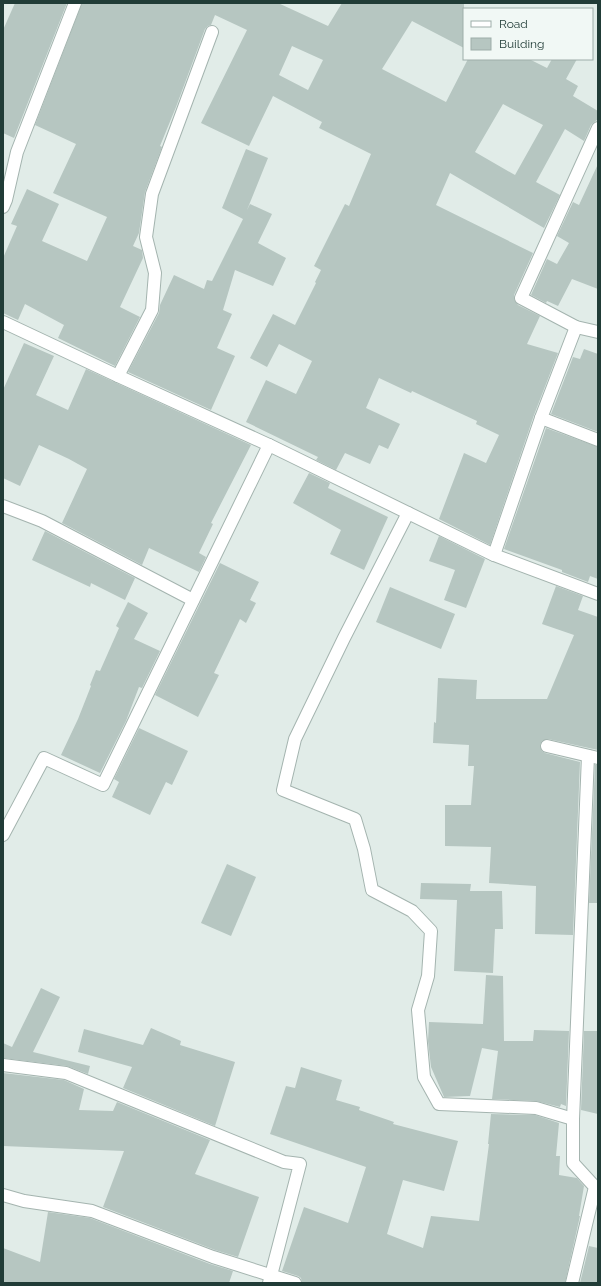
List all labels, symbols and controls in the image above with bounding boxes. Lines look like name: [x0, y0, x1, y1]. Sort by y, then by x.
legend: [463, 8, 593, 60]
text: Road: [499, 17, 528, 31]
text: Building: [499, 37, 545, 51]

